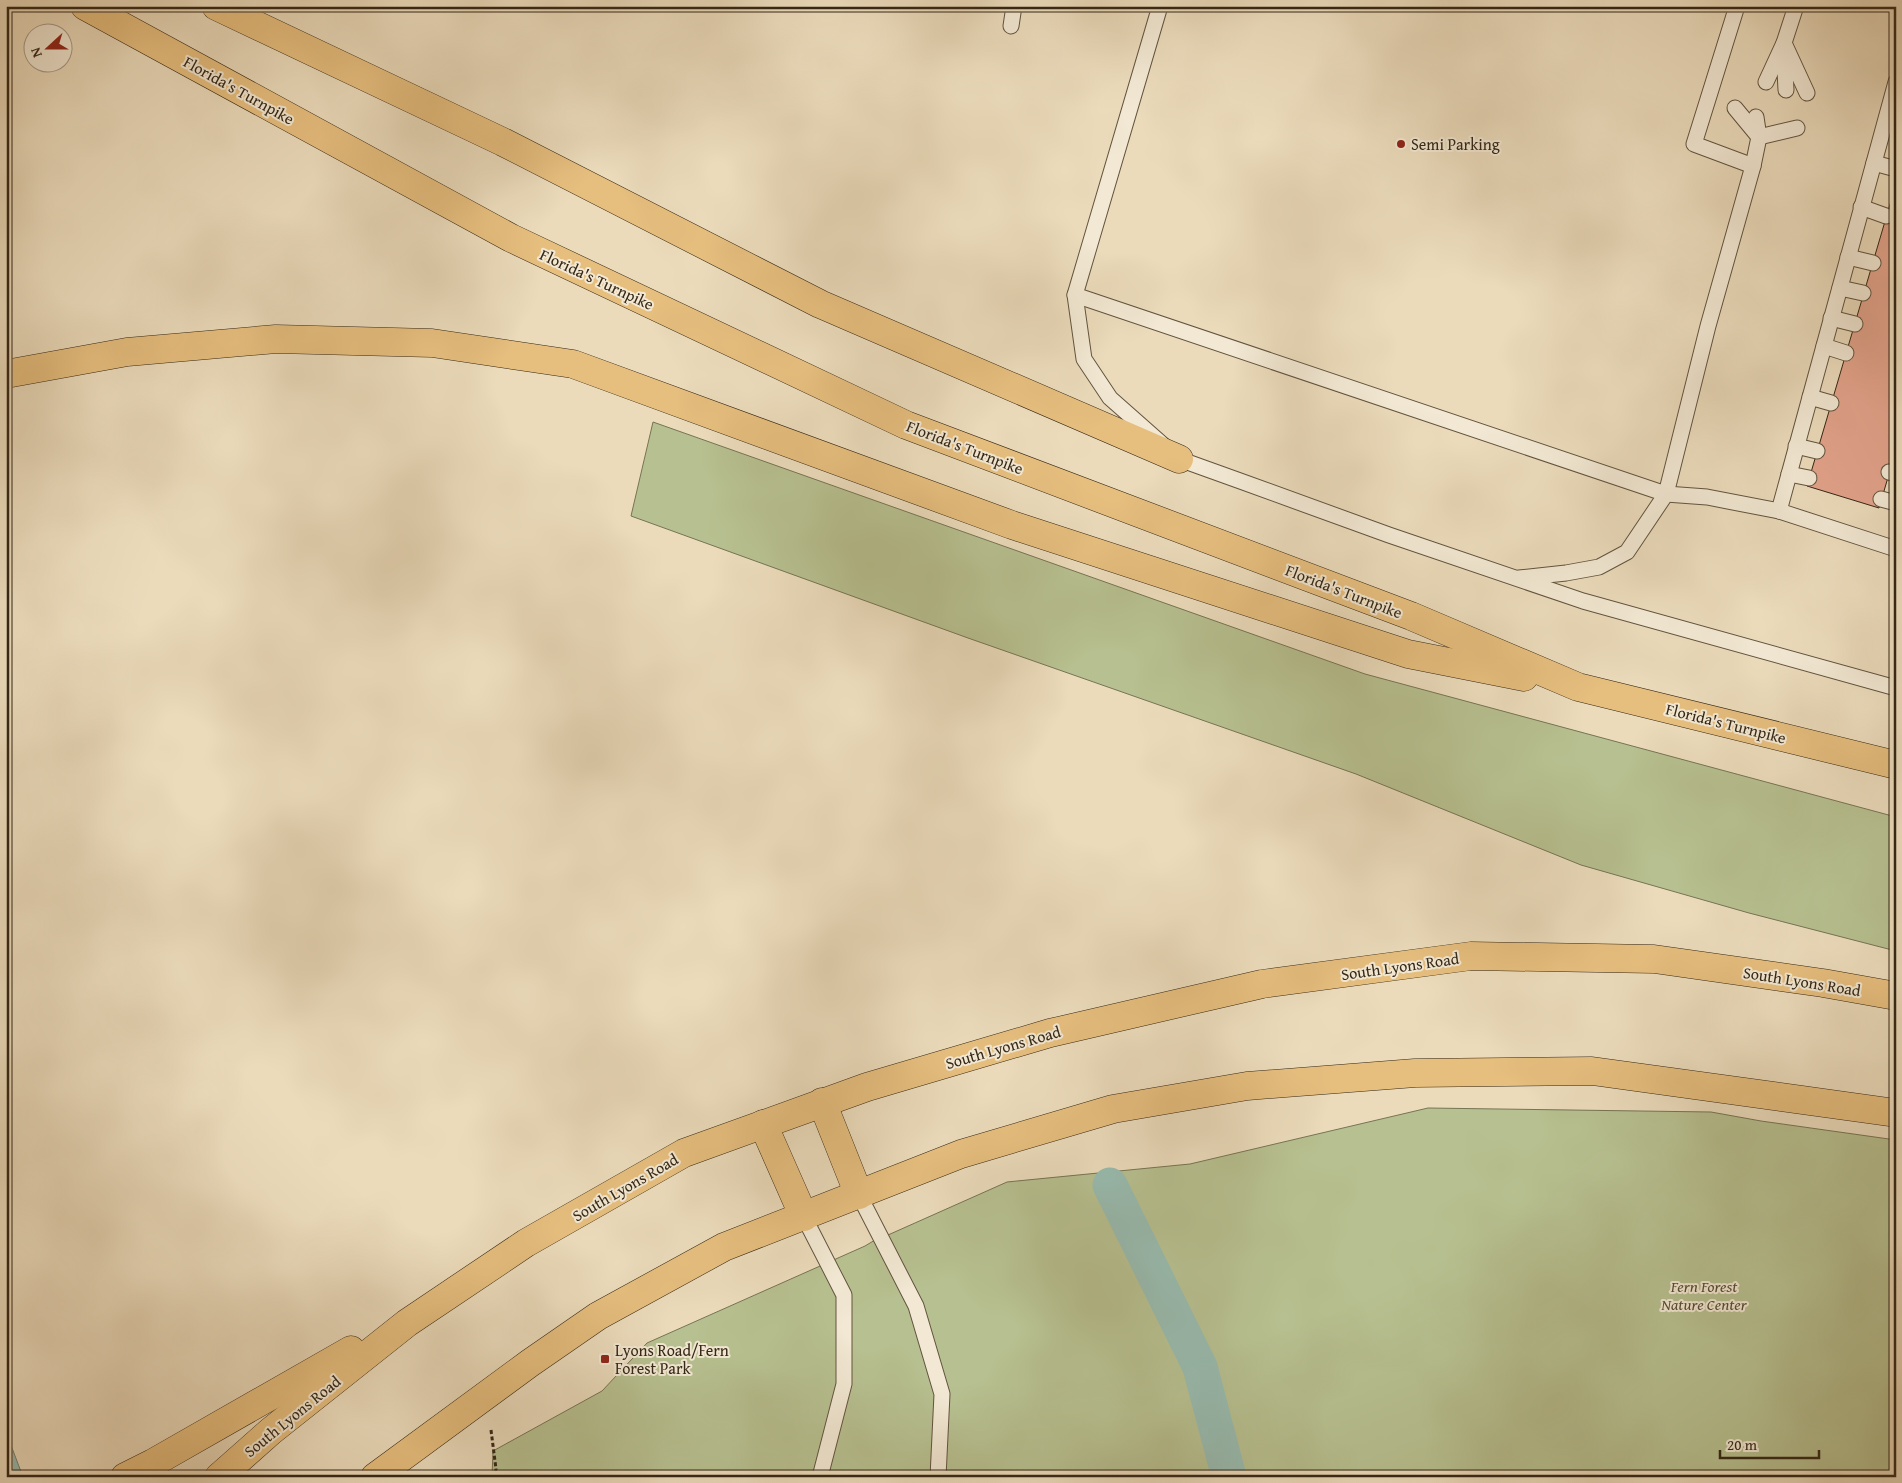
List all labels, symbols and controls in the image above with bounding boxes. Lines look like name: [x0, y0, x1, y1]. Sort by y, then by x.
north arrow: [22, 22, 72, 72]
text: N: [25, 44, 47, 61]
street label: Florida's Turnpike: [179, 50, 299, 130]
place label: Semi Parking: [1411, 132, 1500, 156]
marker: Semi Parking: [1395, 138, 1407, 150]
street label: Florida's Turnpike: [536, 242, 658, 316]
street label: Florida's Turnpike: [903, 414, 1027, 480]
street label: Florida's Turnpike: [1282, 558, 1406, 624]
street label: Florida's Turnpike: [1663, 696, 1789, 750]
street label: South Lyons Road: [1340, 946, 1461, 986]
street label: South Lyons Road: [1741, 960, 1863, 1002]
street label: South Lyons Road: [943, 1019, 1064, 1075]
street label: South Lyons Road: [568, 1147, 683, 1227]
park label: Fern Forest Nature Center: [1660, 1274, 1748, 1316]
place label: Lyons Road/Fern Forest Park: [615, 1338, 729, 1380]
marker: Lyons Road/Fern Forest Park: [599, 1353, 611, 1365]
street label: South Lyons Road: [238, 1369, 346, 1463]
scale bar: [1720, 1428, 1818, 1460]
text: 20 m: [1727, 1434, 1758, 1455]

